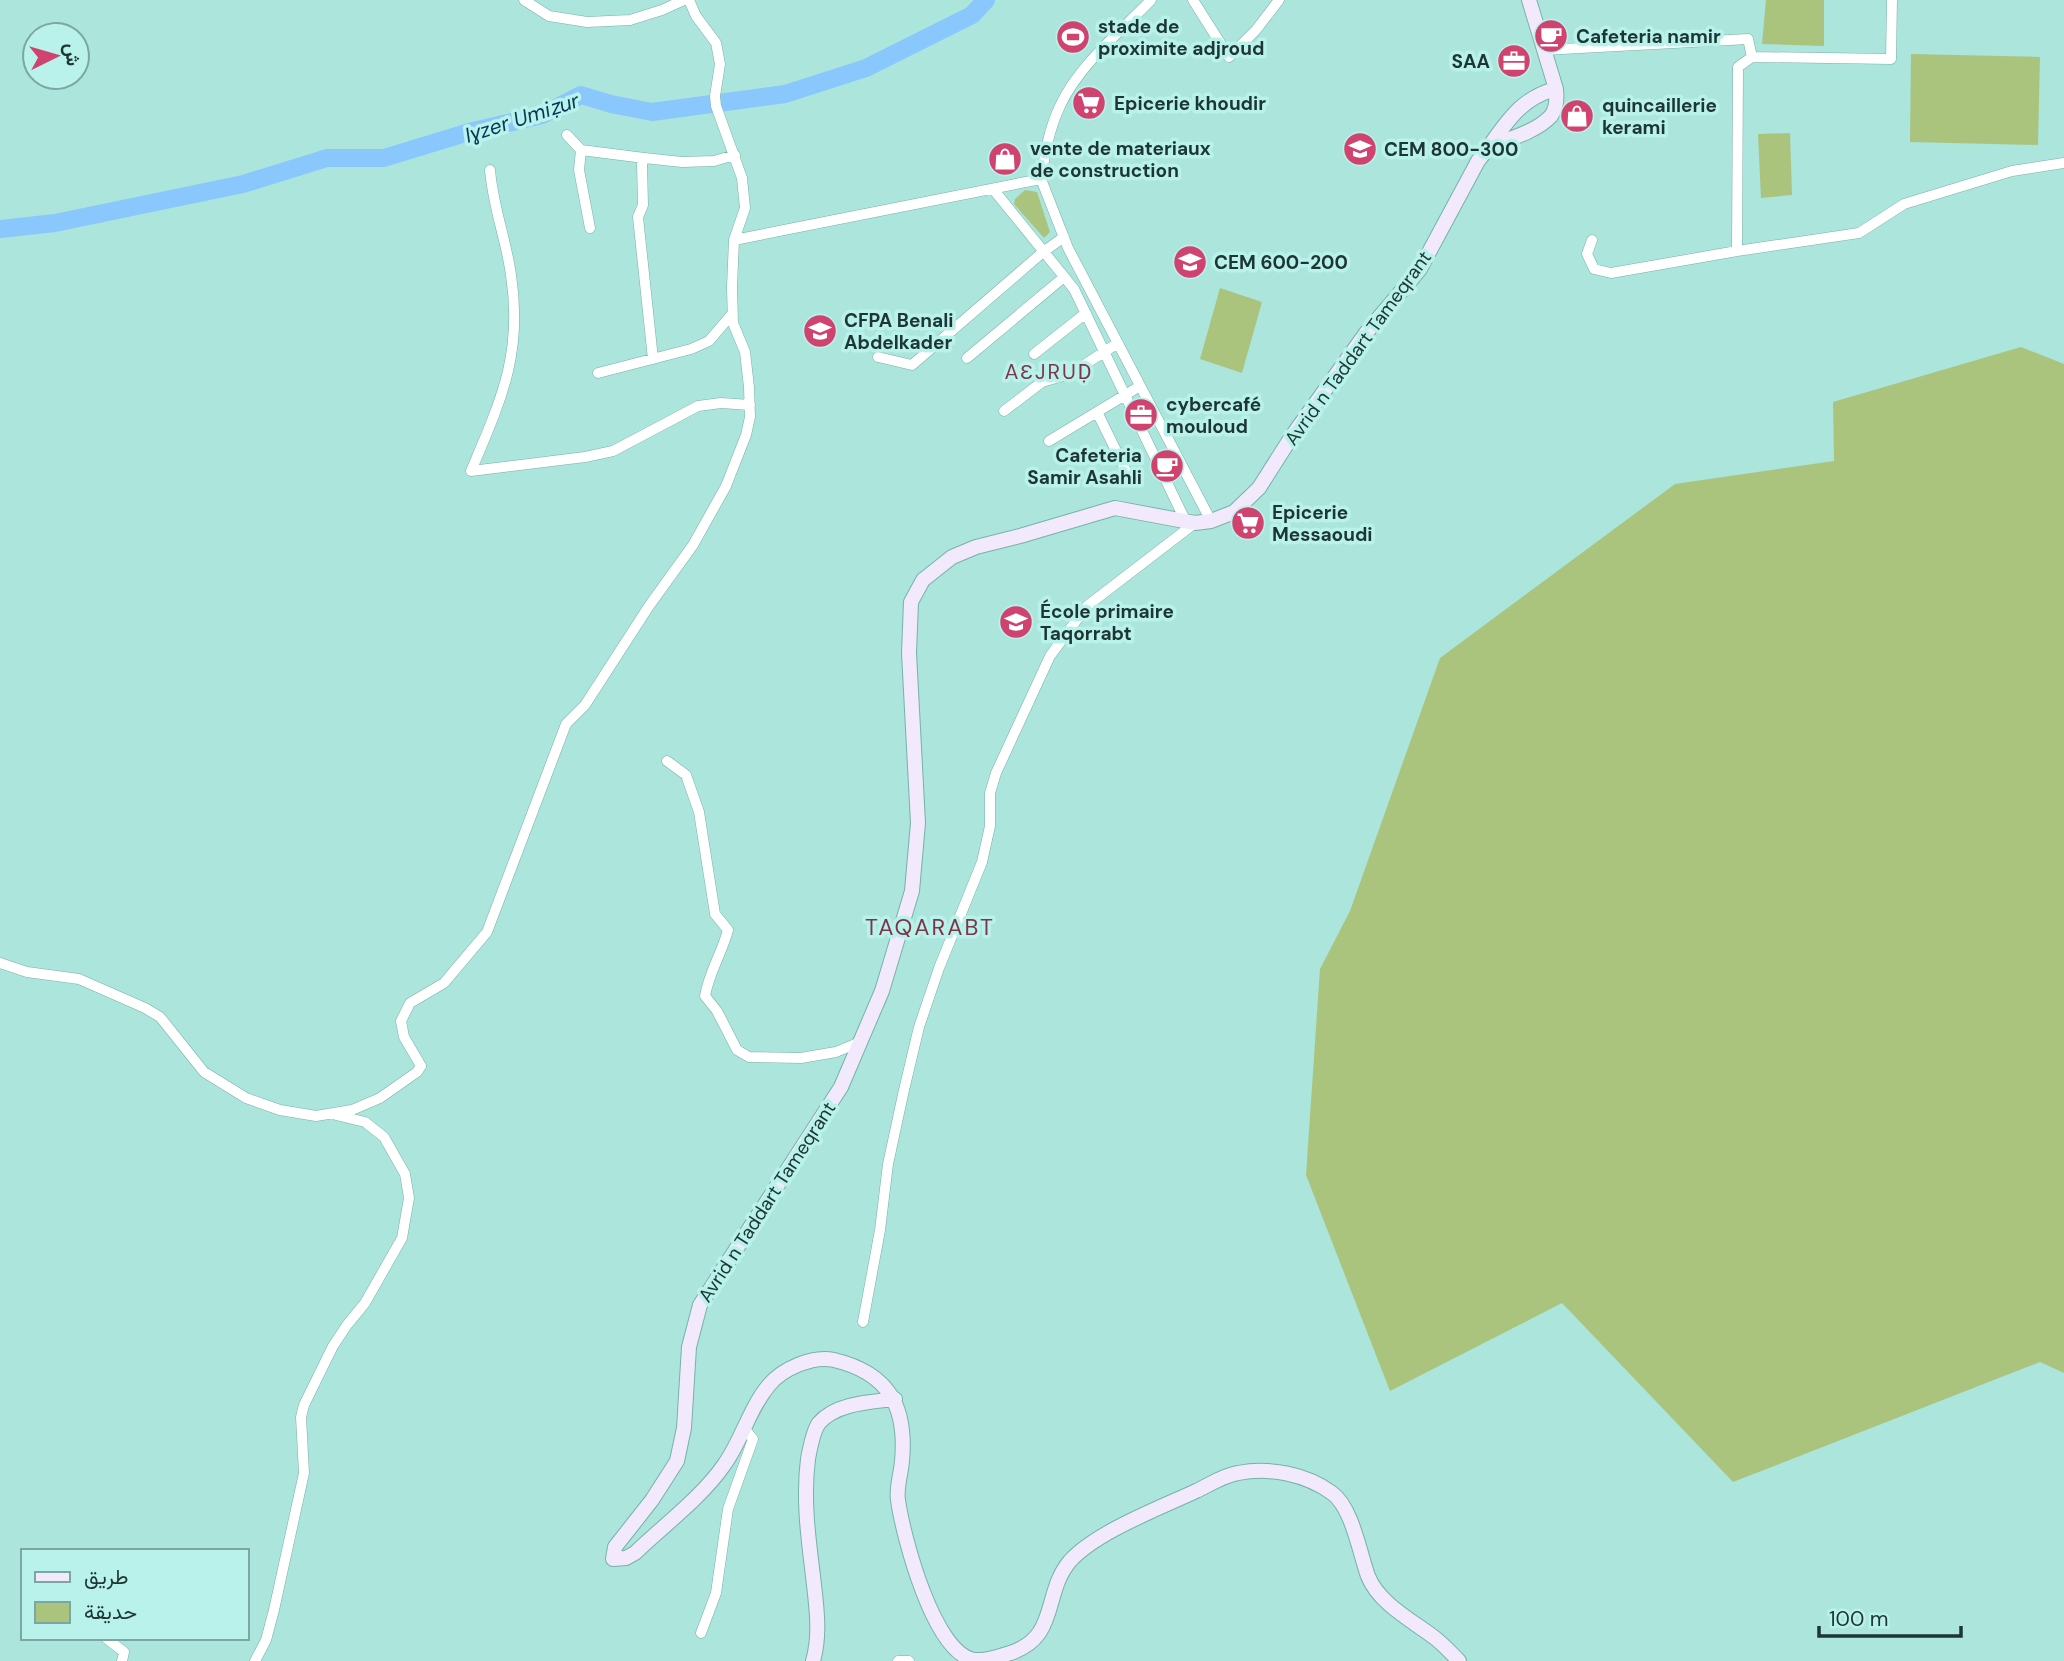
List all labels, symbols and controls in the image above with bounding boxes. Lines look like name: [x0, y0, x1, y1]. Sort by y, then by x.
place label: stade de proximite adjroud: [1098, 14, 1264, 61]
cafe icon: Cafeteria namir: [1532, 17, 1570, 55]
sports icon: stade de proximite adjroud: [1054, 18, 1092, 56]
north arrow: [21, 21, 91, 91]
place label: Cafeteria namir: [1576, 24, 1721, 49]
text: ش: [59, 42, 86, 67]
office icon: SAA: [1495, 42, 1533, 80]
place label: SAA: [1452, 49, 1491, 74]
supermarket icon: Epicerie khoudir: [1070, 84, 1108, 122]
water label: Iɣzer Umiẓur: [461, 86, 584, 150]
place label: Epicerie khoudir: [1114, 91, 1266, 116]
place label: quincaillerie kerami: [1602, 93, 1717, 140]
shop icon: quincaillerie kerami: [1558, 97, 1596, 135]
school or university icon: CEM 800-300: [1341, 130, 1379, 168]
place label: vente de materiaux de construction: [1030, 136, 1211, 183]
place label: CEM 800-300: [1384, 137, 1518, 162]
shop icon: vente de materiaux de construction: [986, 140, 1024, 178]
school or university icon: CEM 600-200: [1171, 243, 1209, 281]
street label: Avrid n Taddart Tameqrant: [1279, 246, 1437, 450]
place label: CEM 600-200: [1214, 250, 1348, 275]
place label: CFPA Benali Abdelkader: [844, 308, 954, 355]
school or university icon: CFPA Benali Abdelkader: [801, 312, 839, 350]
district label: AƐJRUḌ: [1004, 358, 1094, 386]
place label: cybercafé mouloud: [1166, 392, 1261, 439]
office icon: cybercafé mouloud: [1122, 396, 1160, 434]
place label: Cafeteria Samir Asahli: [1027, 443, 1142, 490]
cafe icon: Cafeteria Samir Asahli: [1148, 447, 1186, 485]
place label: Epicerie Messaoudi: [1272, 500, 1373, 547]
supermarket icon: Epicerie Messaoudi: [1229, 504, 1267, 542]
place label: École primaire Taqorrabt: [1040, 599, 1174, 646]
school or university icon: École primaire Taqorrabt: [997, 603, 1035, 641]
district label: TAQARABT: [865, 912, 995, 942]
street label: Avrid n Taddart Tameqrant: [693, 1097, 841, 1307]
legend: [21, 1549, 248, 1640]
text: طريق: [84, 1563, 129, 1591]
scale bar: [1819, 1594, 1961, 1638]
text: حديقة: [84, 1598, 137, 1626]
text: 100 m: [1829, 1605, 1889, 1633]

